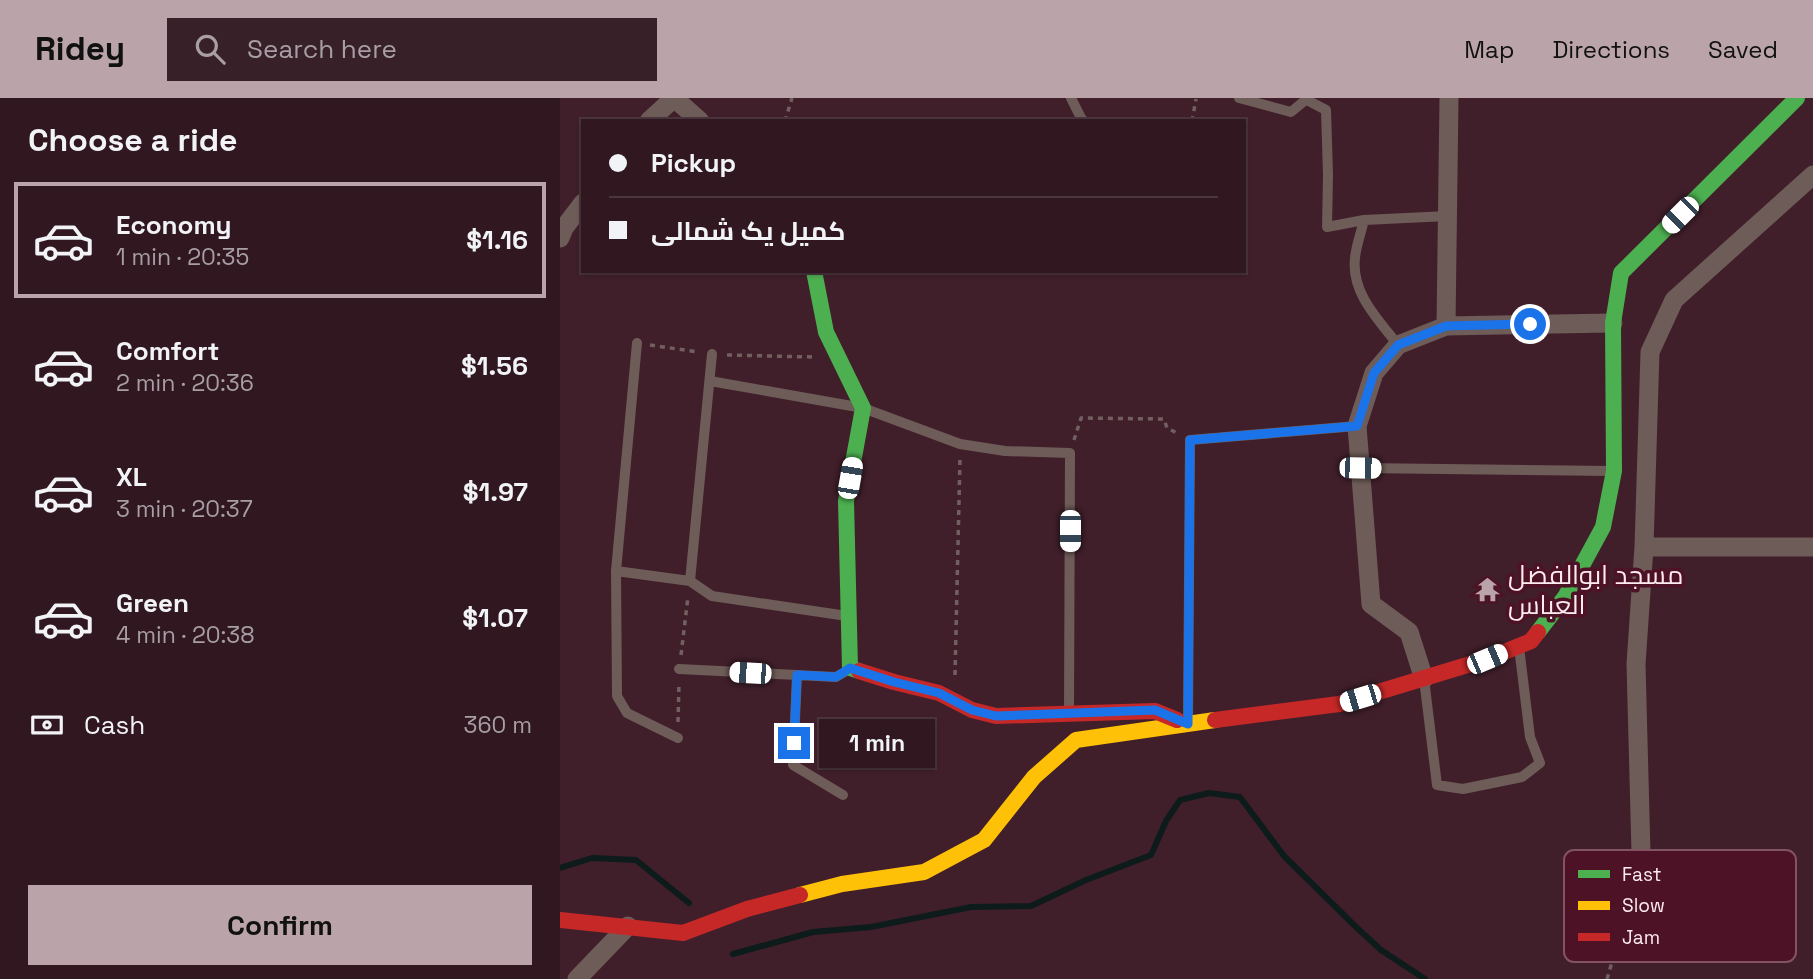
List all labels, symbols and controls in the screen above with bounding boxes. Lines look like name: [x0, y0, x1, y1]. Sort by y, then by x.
search box: [167, 18, 657, 81]
text: Ridey: [35, 28, 125, 70]
icon: search: [191, 30, 229, 68]
text: Search here: [247, 32, 397, 66]
text: Map: [1464, 34, 1514, 65]
text: Directions: [1552, 34, 1670, 65]
text: Saved: [1708, 34, 1778, 65]
text: Choose a ride: [28, 120, 238, 160]
text: Pickup: [651, 146, 736, 180]
car: [1658, 193, 1703, 237]
text: Economy: [116, 208, 232, 242]
icon: car: [32, 209, 95, 272]
text: کمیل یک شمالی: [651, 214, 845, 248]
text: $1.16: [466, 223, 528, 257]
text: 1 min · 20:35: [116, 242, 249, 272]
route start: [1514, 308, 1546, 340]
text: Comfort: [116, 334, 219, 368]
icon: car: [32, 335, 95, 398]
text: $1.56: [461, 349, 528, 383]
text: 2 min · 20:36: [116, 368, 254, 398]
car: [837, 455, 864, 501]
car: [1339, 457, 1382, 479]
text: XL: [116, 460, 147, 494]
icon: car: [32, 461, 95, 524]
text: $1.97: [463, 475, 528, 509]
text: 3 min · 20:37: [116, 494, 253, 524]
car: [1060, 510, 1081, 552]
place label: مسجد ابوالفضل العباس: [1508, 558, 1683, 622]
temple icon: مسجد ابوالفضل العباس: [1474, 576, 1502, 604]
text: Green: [116, 586, 189, 620]
icon: car: [32, 587, 95, 650]
text: $1.07: [462, 601, 528, 635]
text: 4 min · 20:38: [116, 620, 255, 650]
car: [1464, 641, 1511, 677]
car: [729, 661, 772, 685]
car: [1337, 682, 1384, 714]
icon: cash: [28, 706, 66, 744]
text: Cash: [84, 708, 145, 742]
text: 360 m: [464, 710, 532, 740]
callout: 1 min: [818, 718, 934, 768]
route end: [778, 727, 810, 759]
text: 1 min: [849, 728, 905, 758]
legend: [1564, 850, 1796, 962]
text: Fast: [1622, 862, 1662, 887]
button: Confirm: [28, 885, 532, 965]
text: Slow: [1622, 893, 1665, 918]
text: Jam: [1622, 925, 1660, 950]

